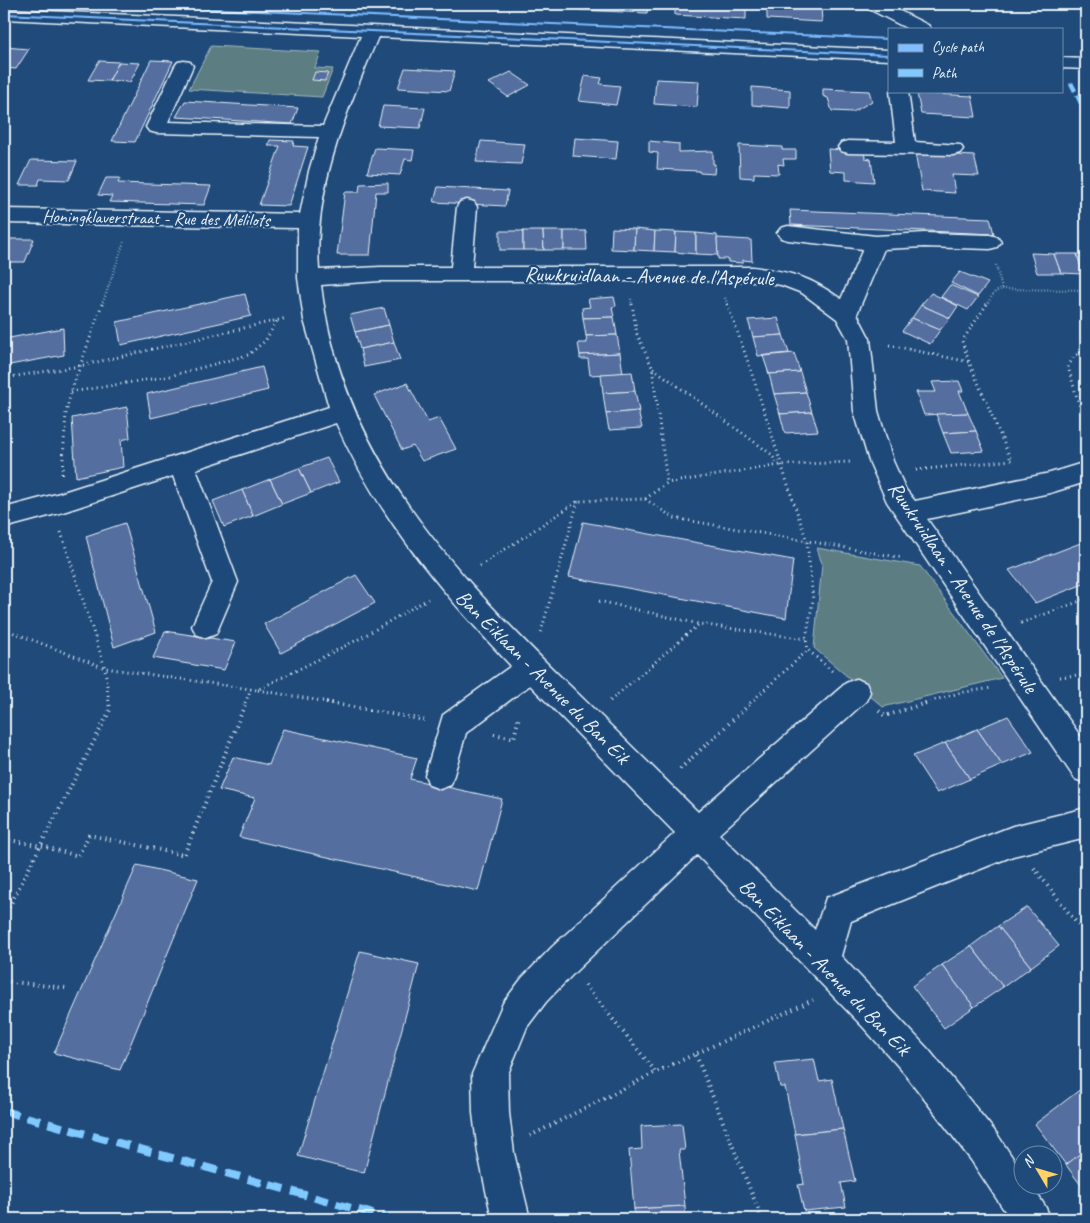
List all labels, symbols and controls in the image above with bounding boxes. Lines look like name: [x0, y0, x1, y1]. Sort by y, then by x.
legend: [888, 28, 1062, 92]
text: Cycle path: [932, 38, 984, 57]
text: Path: [932, 64, 958, 83]
street label: Honingklaverstraat - Rue des Mélilots: [42, 205, 272, 231]
street label: Ruwkruidlaan - Avenue de l'Aspérule: [524, 261, 775, 291]
street label: Ruwkruidlaan - Avenue de l'Aspérule: [882, 476, 1044, 699]
street label: Ban Eiklaan - Avenue du Ban Eik: [450, 584, 637, 771]
street label: Ban Eiklaan - Avenue du Ban Eik: [734, 873, 917, 1062]
north arrow: [1012, 1146, 1062, 1196]
text: N: [1019, 1152, 1039, 1171]

